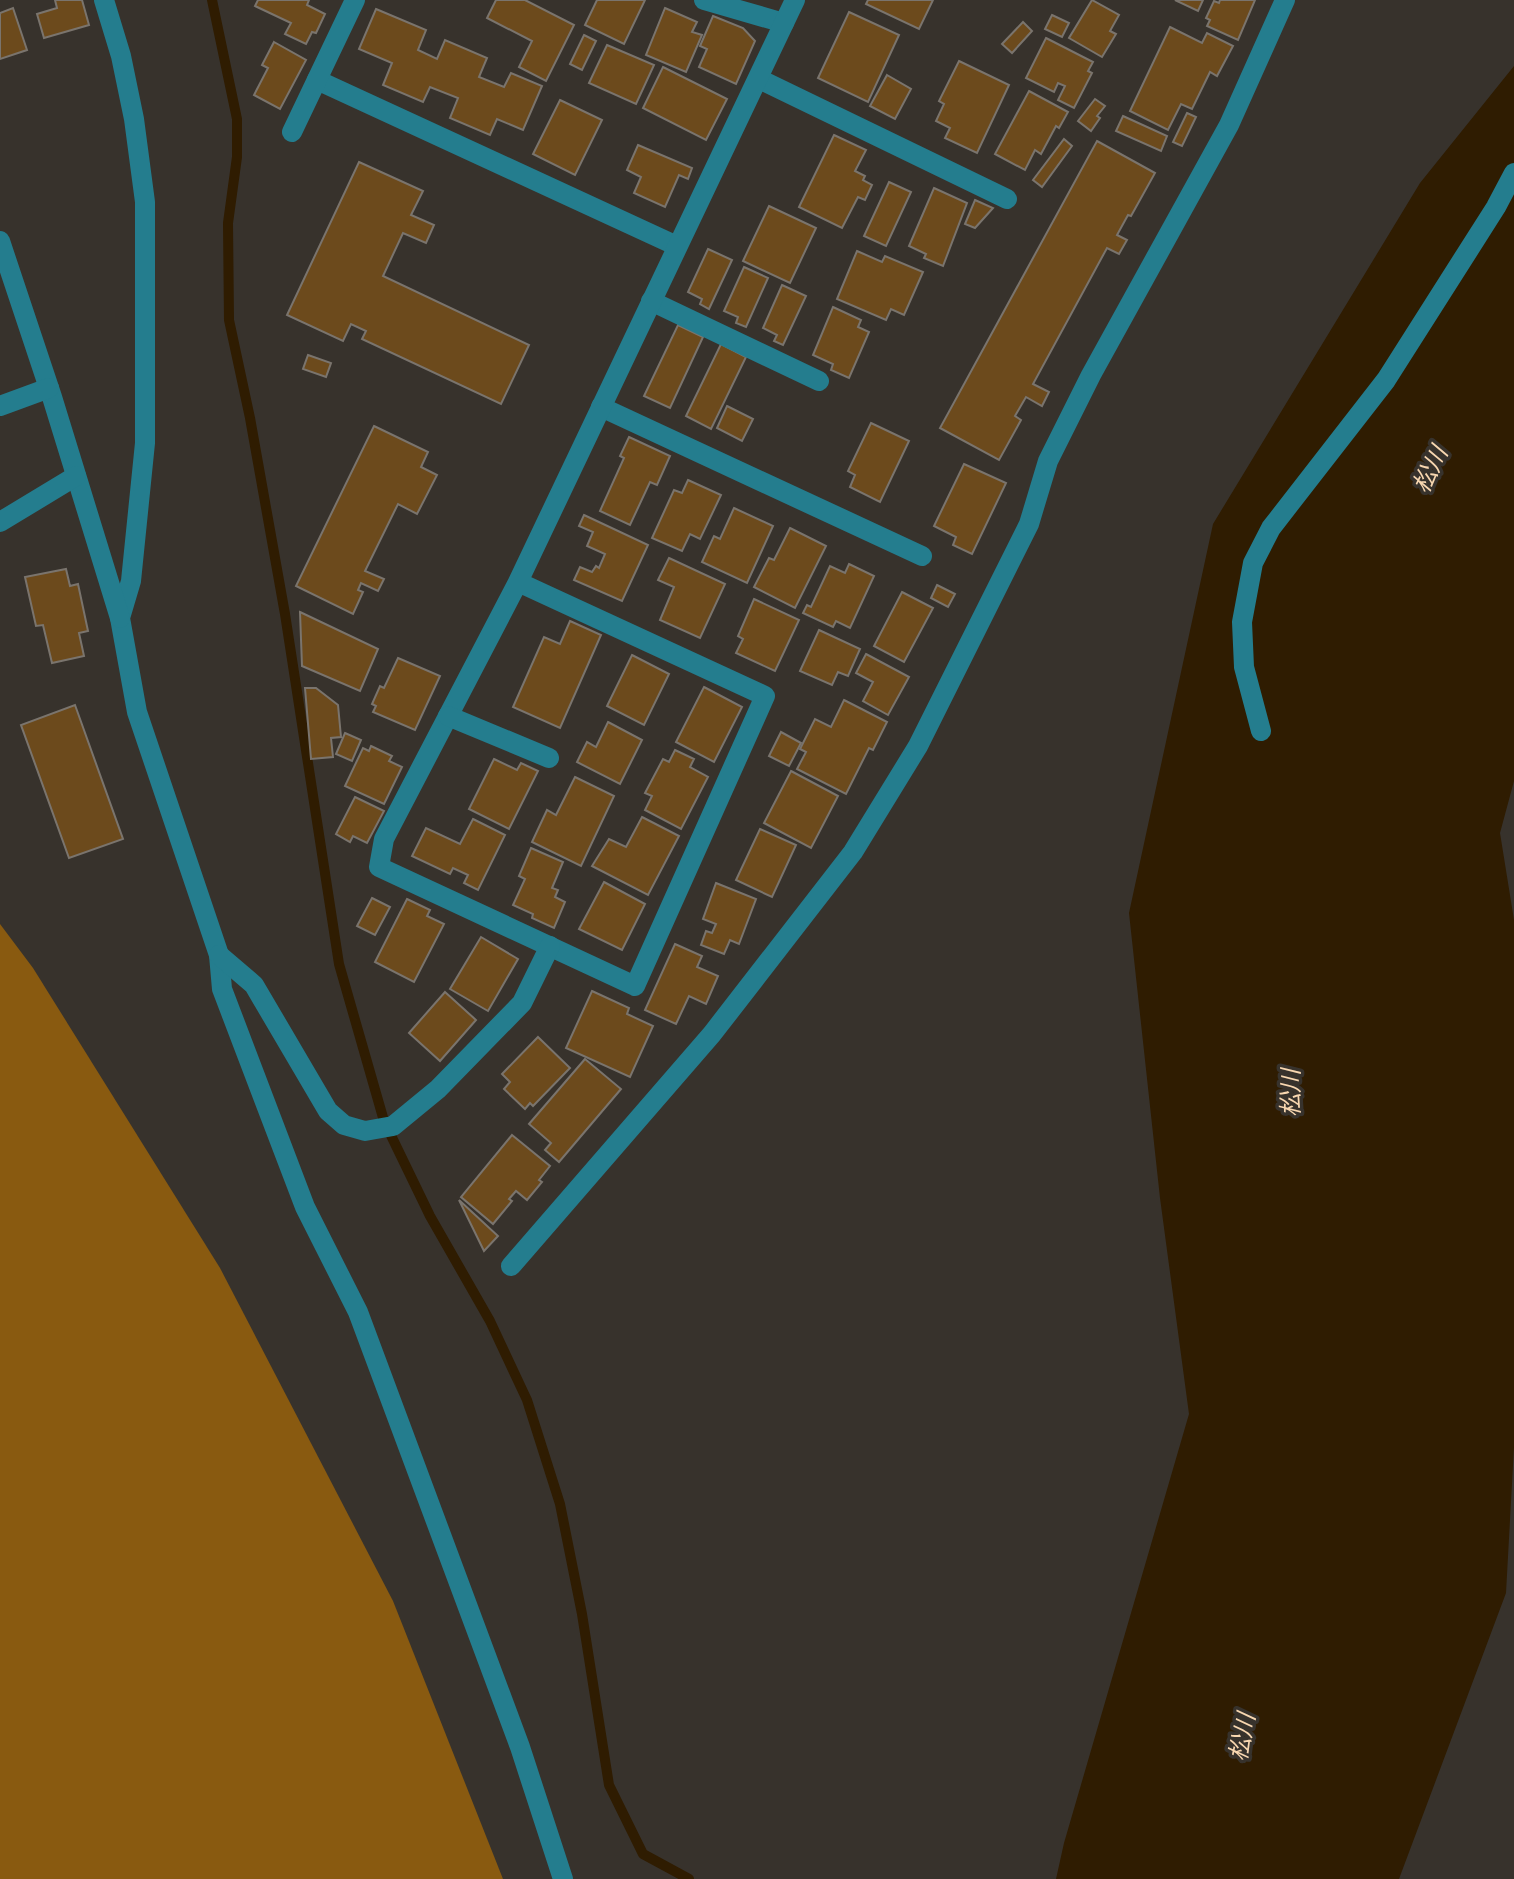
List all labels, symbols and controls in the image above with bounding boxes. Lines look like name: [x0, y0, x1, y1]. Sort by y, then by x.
water label: 松川: [1404, 437, 1456, 498]
water label: 松川: [1273, 1066, 1306, 1117]
water label: 松川: [1220, 1707, 1262, 1764]

